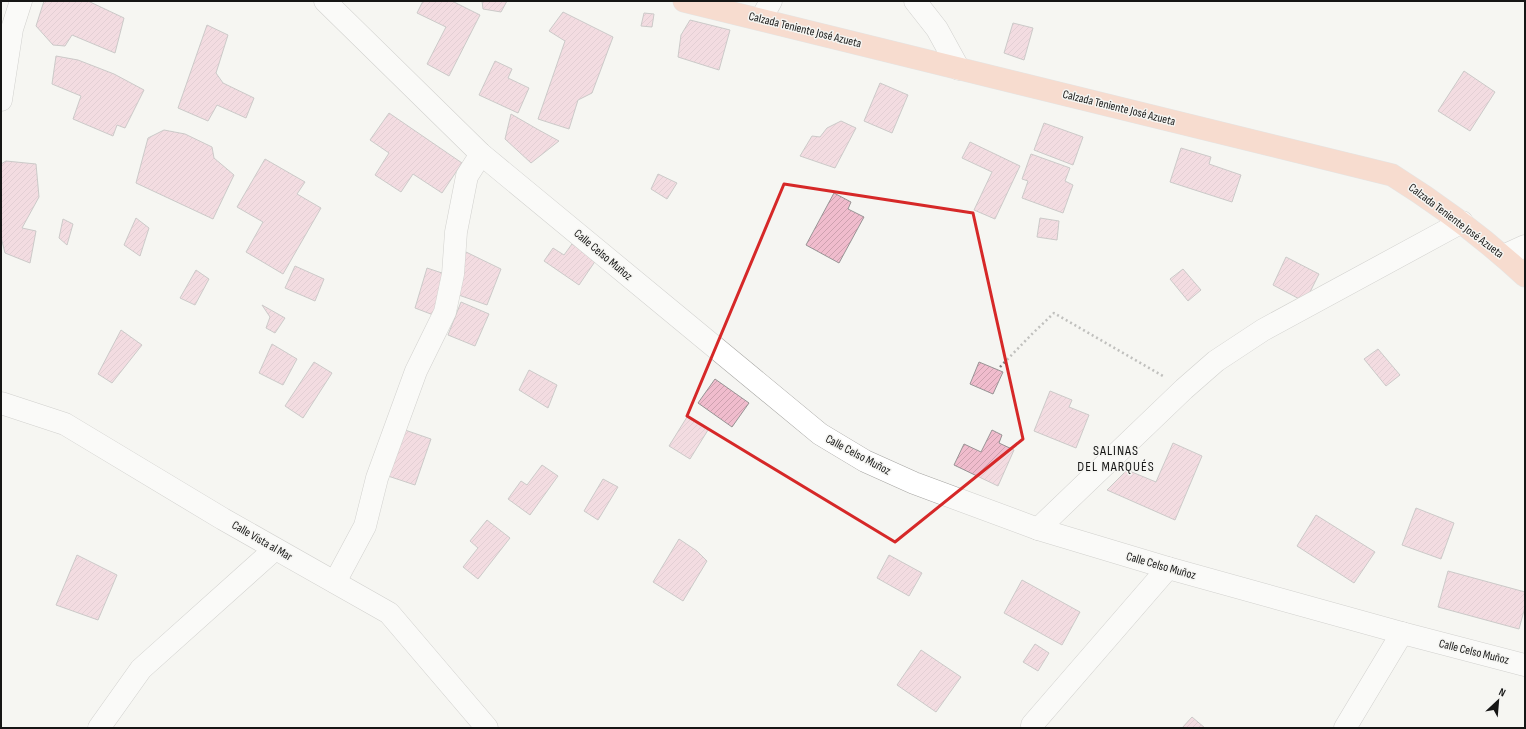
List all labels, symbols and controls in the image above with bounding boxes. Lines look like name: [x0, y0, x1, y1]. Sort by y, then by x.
street label: Calzada Teniente José Azueta: [747, 9, 863, 51]
street label: Calzada Teniente José Azueta: [1061, 87, 1177, 129]
street label: Calzada Teniente José Azueta: [1405, 180, 1507, 262]
street label: Calle Celso Muñoz: [571, 226, 636, 284]
street label: Calle Celso Muñoz: [823, 432, 894, 479]
district label: SALINAS DEL MARQUÉS: [1077, 442, 1155, 475]
street label: Calle Vista al Mar: [229, 518, 295, 565]
street label: Calle Celso Muñoz: [1124, 549, 1198, 583]
street label: Calle Celso Muñoz: [1437, 636, 1511, 668]
north arrow: [1478, 681, 1518, 721]
text: N: [1497, 685, 1508, 700]

